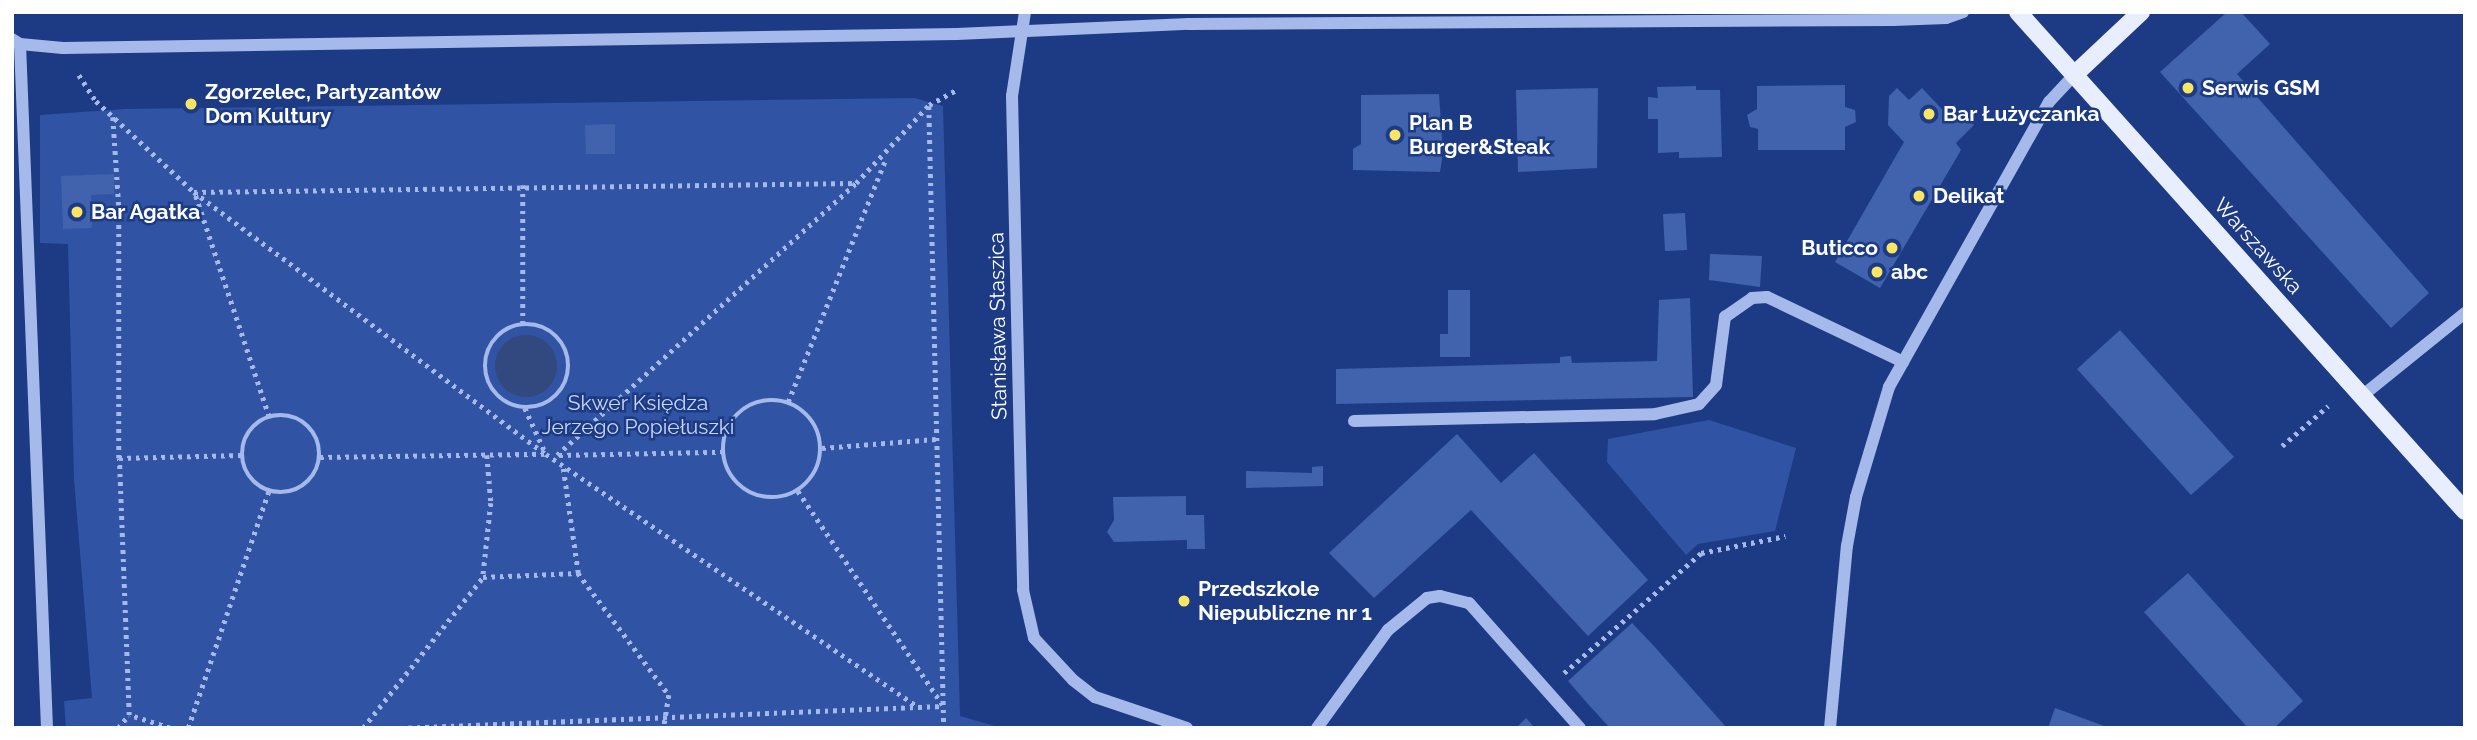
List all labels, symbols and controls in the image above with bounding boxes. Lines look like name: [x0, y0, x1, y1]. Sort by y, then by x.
place label: Serwis GSM: [2202, 75, 2320, 101]
place label: Zgorzelec, Partyzantów Dom Kultury: [205, 79, 441, 129]
marker: Serwis GSM: [2180, 80, 2196, 96]
marker: Zgorzelec, Partyzantów Dom Kultury: [183, 96, 199, 112]
place label: Bar Łużyczanka: [1943, 101, 2100, 127]
marker: Bar Łużyczanka: [1921, 106, 1937, 122]
place label: Plan B Burger&Steak: [1409, 110, 1550, 160]
marker: Plan B Burger&Steak: [1387, 127, 1403, 143]
place label: Delikat: [1933, 183, 2004, 209]
marker: Delikat: [1911, 188, 1927, 204]
street label: Warszawska: [2208, 193, 2308, 299]
place label: Bar Agatka: [91, 199, 201, 225]
marker: Bar Agatka: [69, 204, 85, 220]
street label: Stanisława Staszica: [984, 232, 1012, 420]
place label: Buticco: [1801, 235, 1878, 261]
marker: Buticco: [1884, 240, 1900, 256]
place label: abc: [1891, 259, 1928, 285]
marker: abc: [1869, 264, 1885, 280]
park label: Skwer Księdza Jerzego Popiełuszki: [542, 390, 734, 440]
place label: Przedszkole Niepubliczne nr 1: [1198, 576, 1372, 626]
marker: Przedszkole Niepubliczne nr 1: [1176, 593, 1192, 609]

